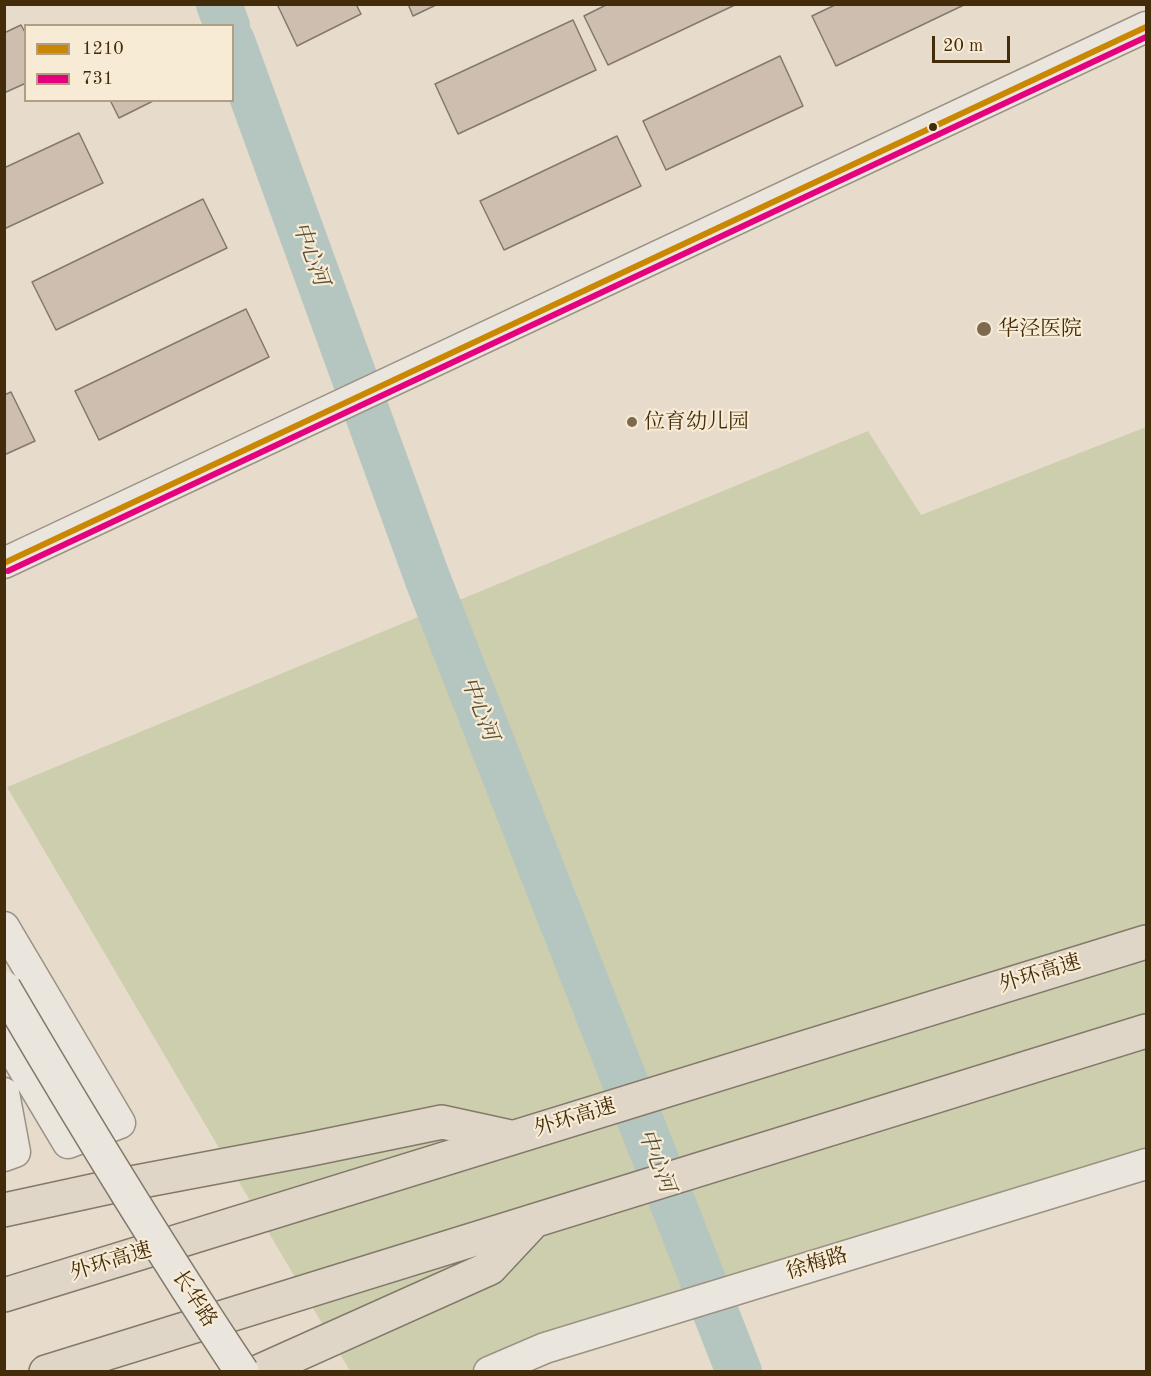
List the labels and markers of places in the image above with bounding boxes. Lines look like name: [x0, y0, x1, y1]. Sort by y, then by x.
unlabelled marker: [927, 121, 939, 133]
place label: 华泾医院: [998, 316, 1082, 342]
marker: 华泾医院: [975, 320, 993, 338]
place label: 位育幼儿园: [644, 409, 749, 435]
marker: 位育幼儿园: [625, 415, 639, 429]

